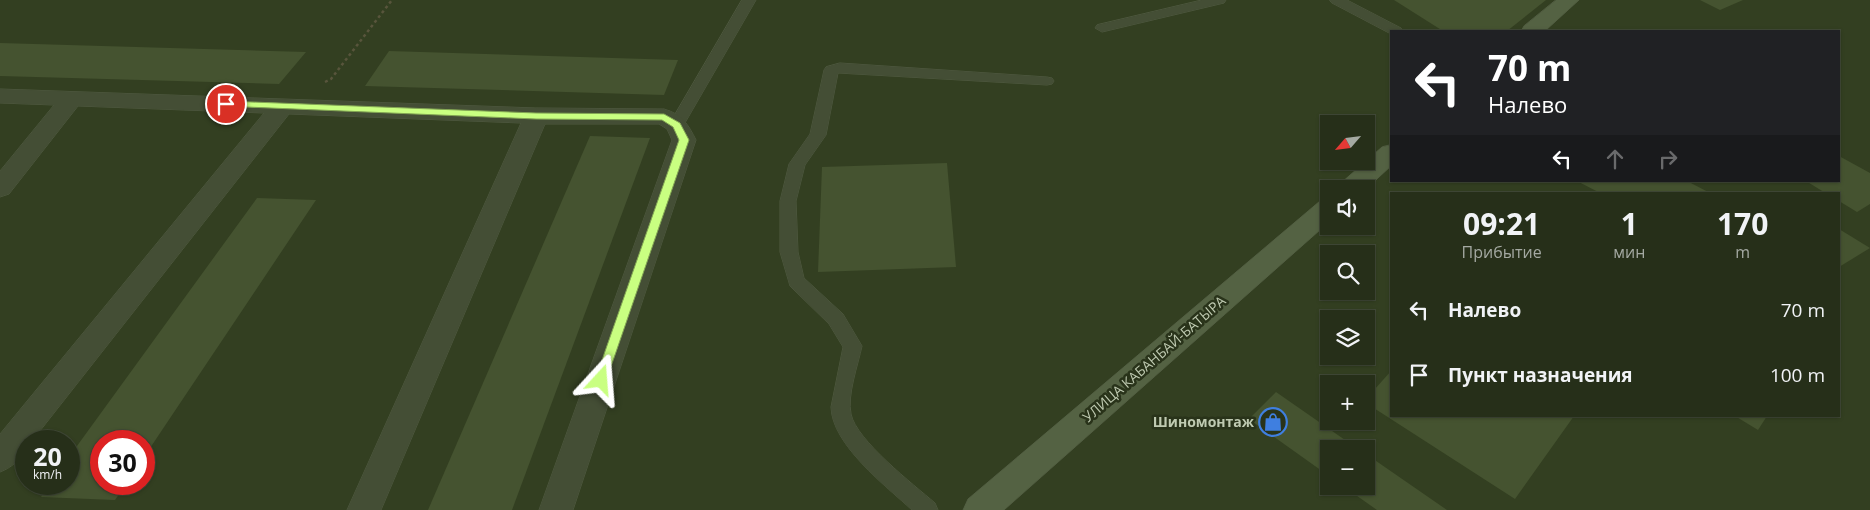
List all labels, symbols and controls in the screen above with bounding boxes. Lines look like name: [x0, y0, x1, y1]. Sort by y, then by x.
text: 70 m: [1488, 44, 1571, 91]
icon: left: [1405, 50, 1470, 115]
pin: [205, 83, 247, 125]
text: Налево: [1488, 89, 1567, 119]
icon: arrive: [212, 90, 240, 118]
north arrow: [1320, 115, 1375, 170]
map controls: [1320, 115, 1375, 495]
icon: left: [1548, 145, 1576, 173]
icon: ahead: [1601, 145, 1629, 173]
icon: right: [1654, 145, 1682, 173]
button: sound: [1320, 180, 1375, 235]
text: 09:21: [1463, 203, 1540, 244]
text: 1: [1621, 203, 1638, 244]
text: 170: [1717, 203, 1768, 244]
text: Прибытие: [1462, 241, 1542, 263]
text: мин: [1613, 241, 1645, 263]
text: m: [1735, 241, 1750, 263]
button: search: [1320, 245, 1375, 300]
street label: УЛИЦА КАБАНБАЙ-БАТЫРА: [1078, 291, 1229, 426]
icon: left: [1405, 296, 1433, 324]
text: Налево: [1448, 297, 1521, 323]
text: 70 m: [1781, 297, 1825, 323]
button: layers: [1320, 310, 1375, 365]
position arrow: [574, 353, 626, 405]
icon: arrive: [1405, 361, 1433, 389]
text: Пункт назначения: [1448, 362, 1633, 388]
text: 100 m: [1770, 362, 1825, 388]
button: +: [1320, 375, 1375, 430]
shop icon: Шиномонтаж: [1258, 407, 1288, 437]
place label: Шиномонтаж: [1153, 412, 1255, 431]
speed limit sign: 30: [90, 430, 155, 495]
text: 20: [33, 439, 62, 473]
button: −: [1320, 440, 1375, 495]
text: km/h: [33, 466, 62, 483]

